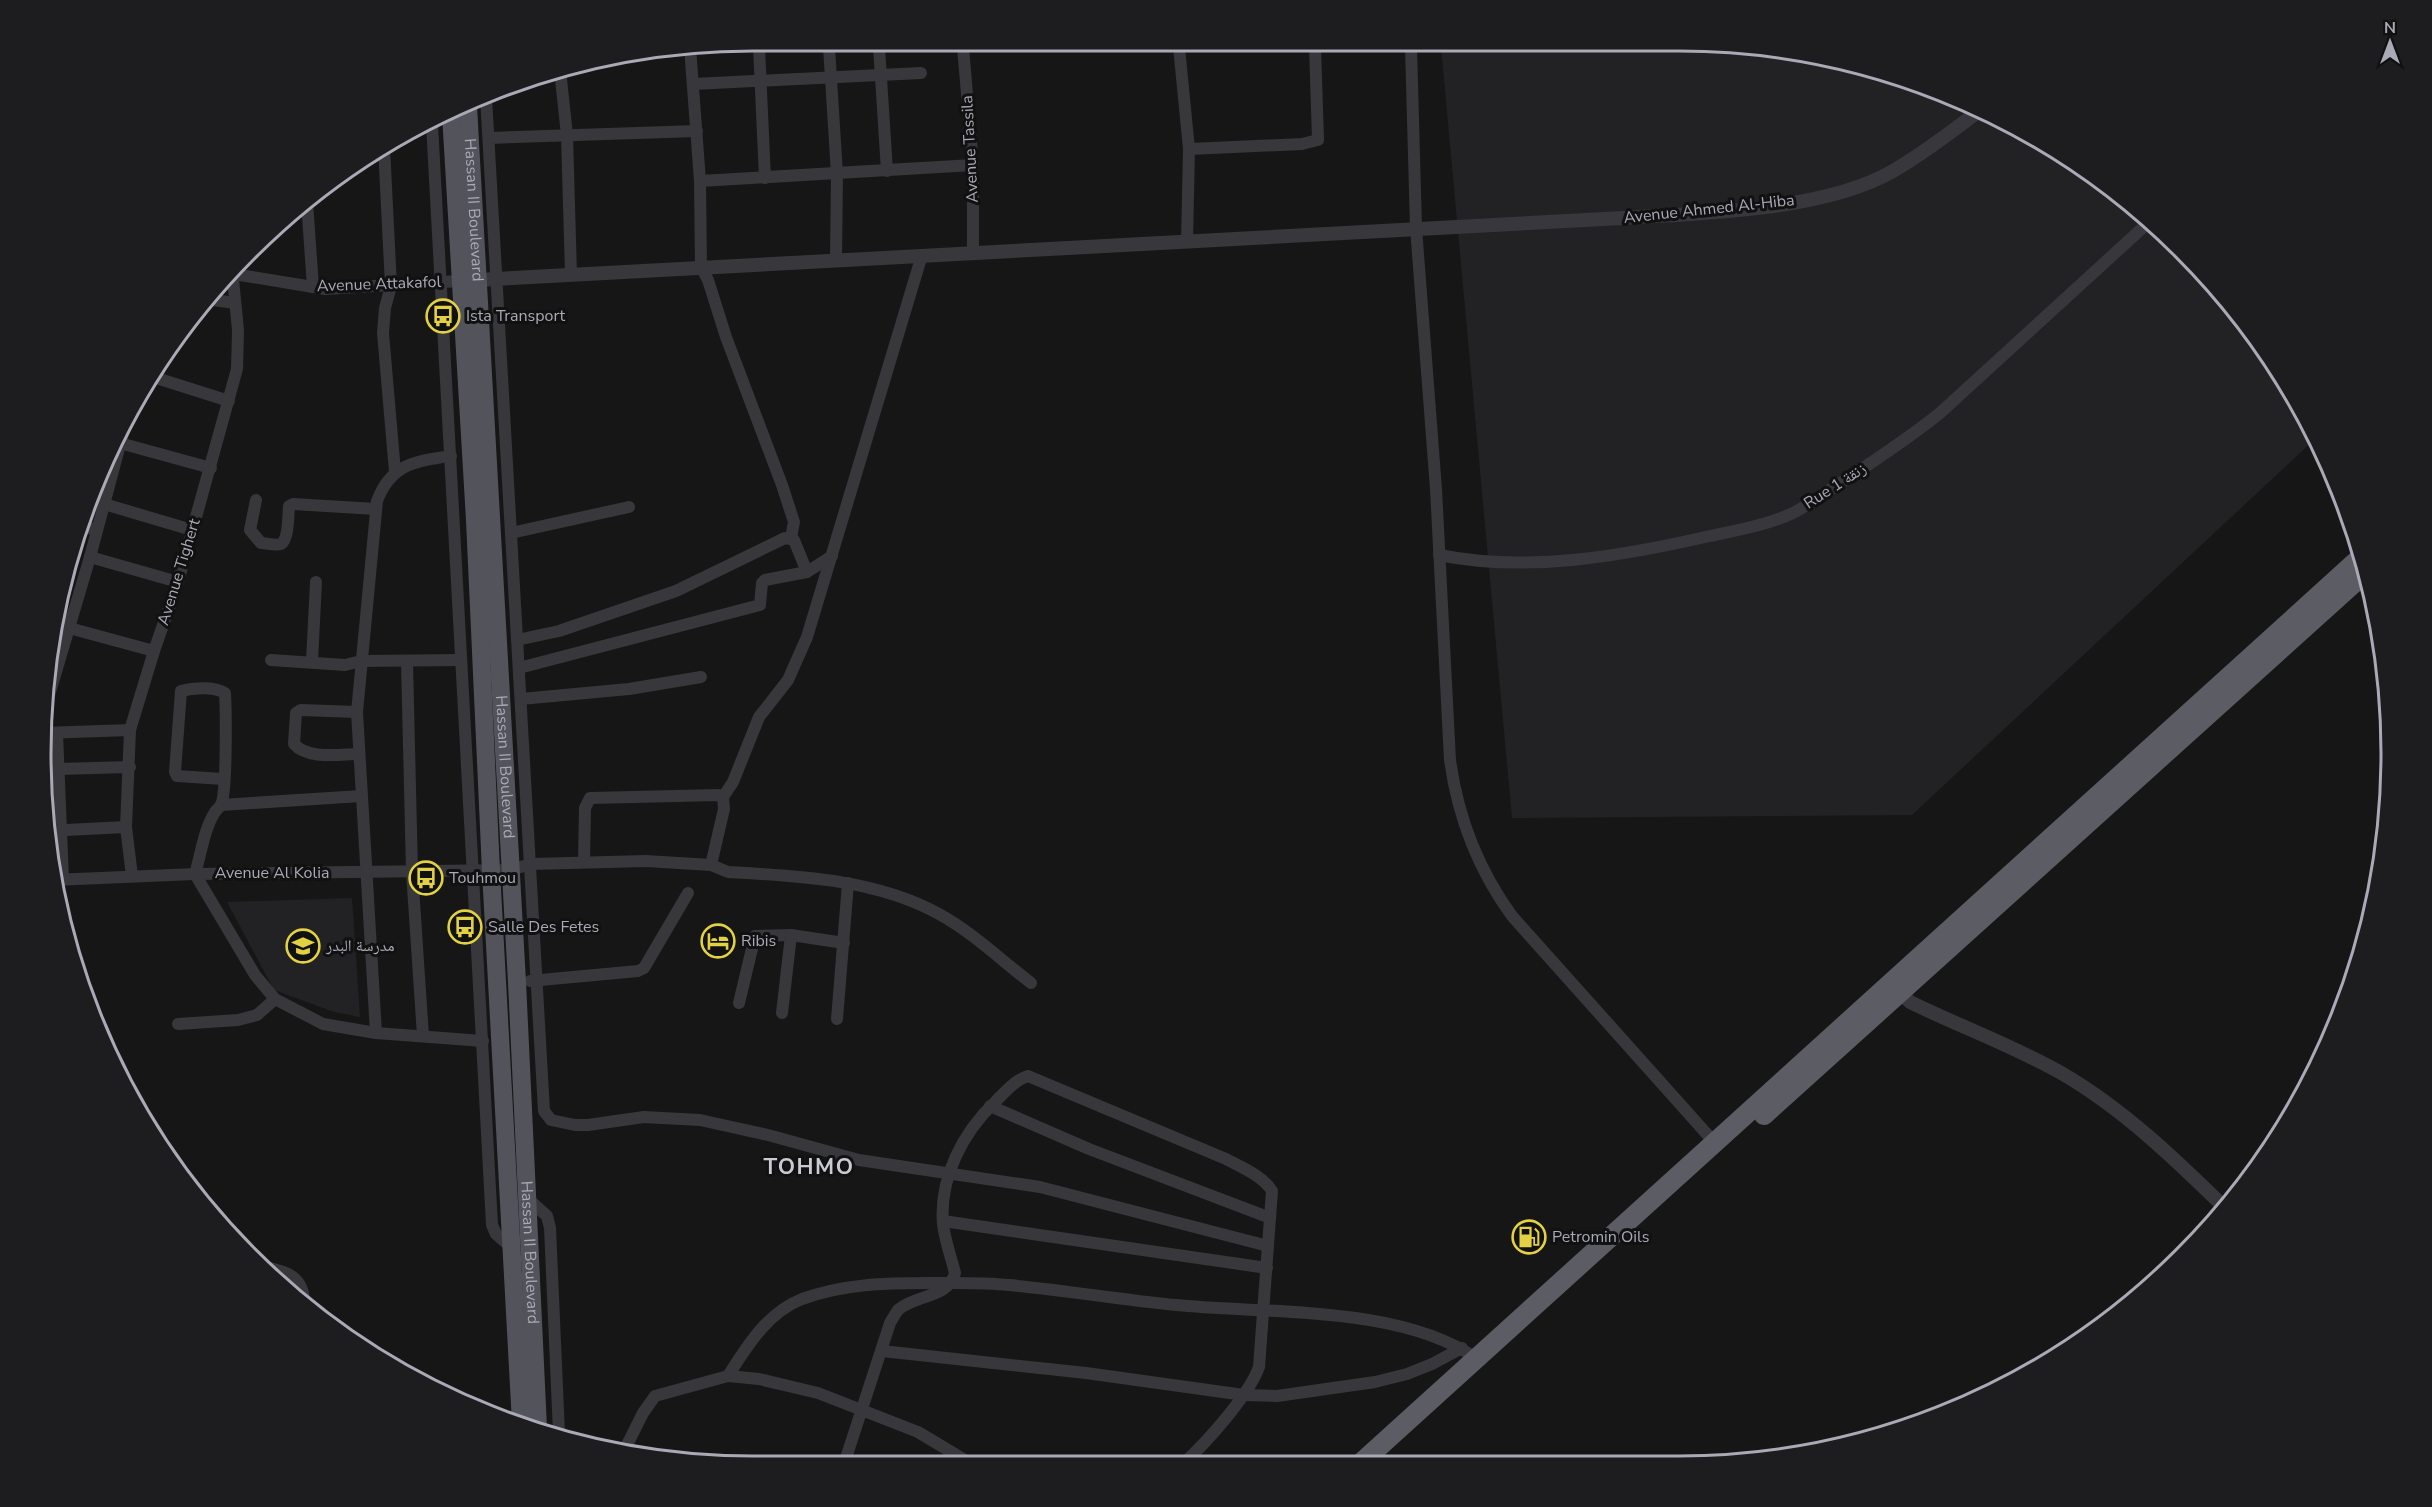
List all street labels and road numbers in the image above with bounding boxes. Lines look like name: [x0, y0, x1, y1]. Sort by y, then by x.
street label: Avenue Tassila: [956, 95, 984, 203]
street label: Hassan II Boulevard: [459, 138, 489, 282]
street label: Avenue Ahmed Al-Hiba: [1622, 189, 1796, 229]
street label: Avenue Attakafol: [316, 271, 442, 297]
street label: Rue 1 زنقة: [1800, 458, 1870, 514]
street label: Avenue Tighert: [152, 516, 206, 628]
street label: Hassan II Boulevard: [490, 695, 520, 839]
street label: Avenue Al Kolia: [215, 862, 329, 884]
street label: Hassan II Boulevard: [515, 1180, 544, 1325]

